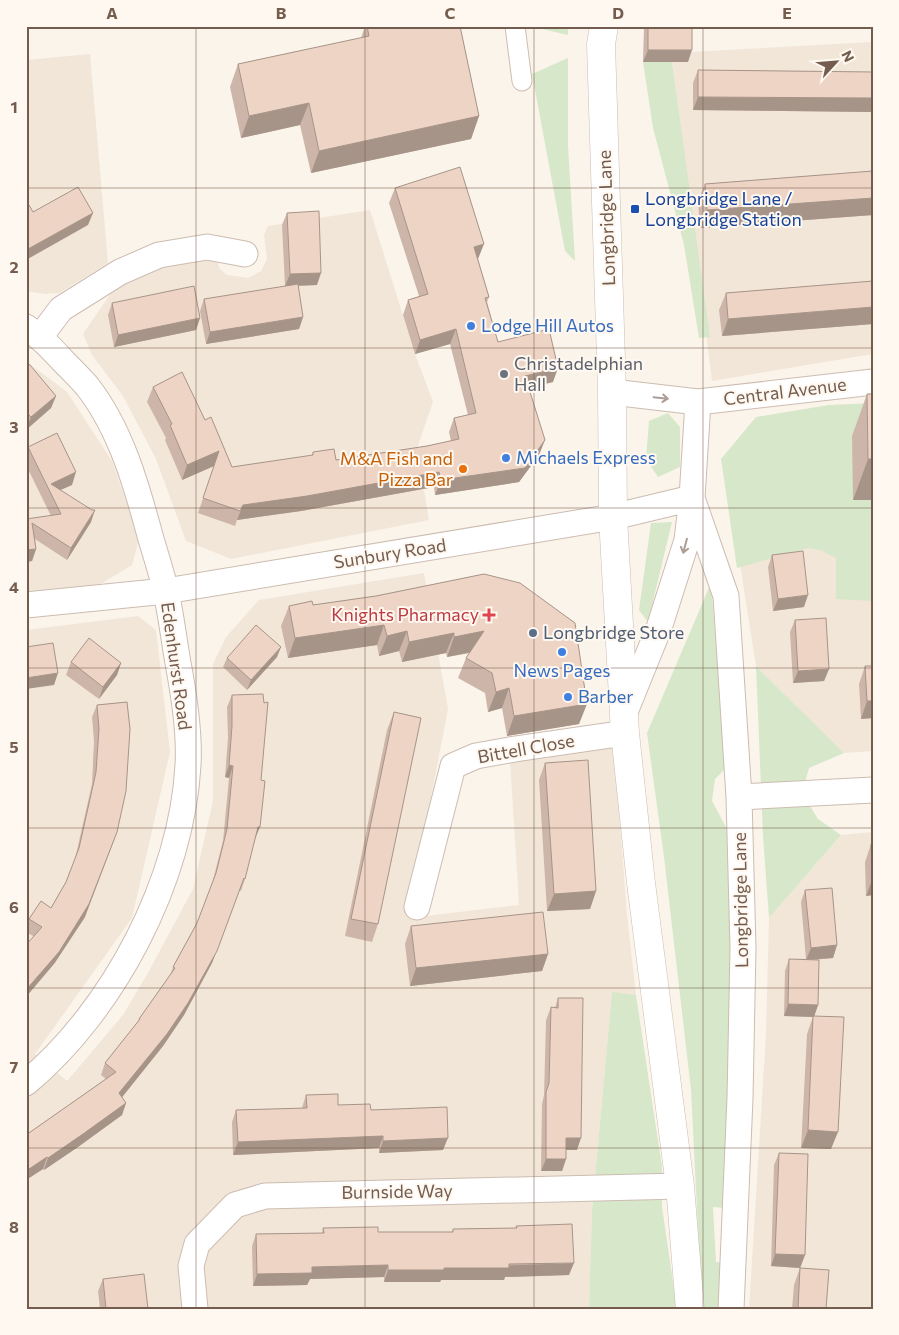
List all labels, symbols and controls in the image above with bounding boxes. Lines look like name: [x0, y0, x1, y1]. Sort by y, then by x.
text: A: [106, 3, 118, 22]
text: B: [276, 3, 287, 22]
text: C: [445, 3, 456, 22]
text: D: [612, 3, 624, 22]
text: E: [782, 3, 792, 22]
north arrow: [812, 38, 862, 88]
text: N: [838, 48, 858, 65]
text: 1: [10, 97, 18, 116]
street label: Longbridge Lane: [593, 150, 619, 286]
place label: Longbridge Lane / Longbridge Station: [645, 187, 802, 230]
marker: Longbridge Lane / Longbridge Station: [629, 203, 641, 215]
text: 2: [9, 257, 19, 276]
place label: Lodge Hill Autos: [481, 314, 614, 336]
marker: Lodge Hill Autos: [465, 320, 477, 332]
place label: Christadelphian Hall: [514, 352, 643, 395]
marker: Christadelphian Hall: [498, 368, 510, 380]
street label: Central Avenue: [722, 373, 848, 409]
one-way arrow: [652, 393, 668, 403]
text: 3: [9, 417, 19, 436]
place label: Michaels Express: [516, 446, 656, 468]
place label: M&A Fish and Pizza Bar: [340, 447, 453, 490]
marker: Michaels Express: [500, 452, 512, 464]
marker: M&A Fish and Pizza Bar: [457, 463, 469, 475]
street label: Sunbury Road: [332, 533, 448, 573]
one-way arrow: [680, 537, 689, 553]
text: 4: [9, 577, 19, 596]
street label: Edenhurst Road: [157, 600, 197, 731]
place label: Knights Pharmacy: [331, 603, 479, 625]
marker: Knights Pharmacy: [483, 609, 495, 621]
place label: Longbridge Store: [543, 621, 684, 643]
marker: Longbridge Store: [527, 627, 539, 639]
marker: News Pages: [556, 646, 568, 658]
place label: News Pages: [514, 659, 610, 681]
place label: Barber: [578, 685, 634, 707]
marker: Barber: [562, 691, 574, 703]
street label: Bittell Close: [476, 729, 576, 767]
text: 5: [9, 737, 19, 756]
street label: Longbridge Lane: [728, 832, 752, 968]
text: 6: [9, 897, 19, 916]
text: 7: [10, 1057, 19, 1076]
street label: Burnside Way: [341, 1179, 453, 1203]
text: 8: [9, 1217, 19, 1236]

